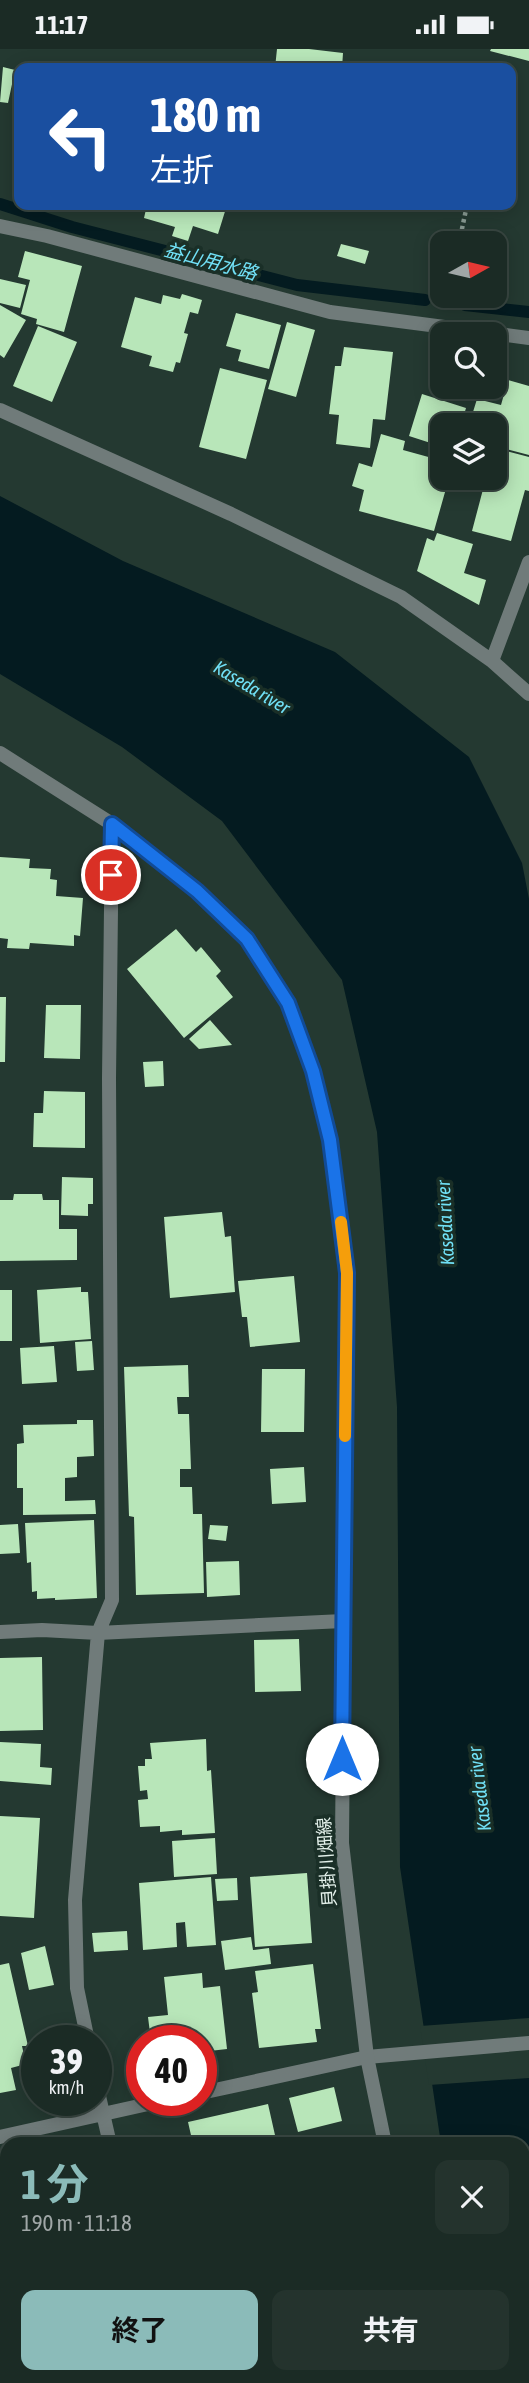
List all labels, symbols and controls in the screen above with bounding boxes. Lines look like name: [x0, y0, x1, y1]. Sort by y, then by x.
text: 11:17: [35, 10, 89, 40]
text: 180 m: [150, 86, 261, 142]
icon: left: [35, 91, 126, 182]
text: 左折: [150, 151, 214, 188]
north arrow: [430, 231, 508, 308]
map controls: [430, 231, 507, 490]
water label: 益山用水路: [162, 238, 262, 284]
button: search: [430, 322, 507, 399]
button: layers: [430, 413, 507, 490]
water label: Kaseda river: [210, 656, 295, 719]
pin: [81, 845, 141, 905]
icon: arrive: [92, 856, 130, 894]
water label: Kaseda river: [432, 1179, 458, 1266]
position arrow: [305, 1722, 379, 1796]
water label: Kaseda river: [463, 1744, 495, 1833]
street label: 貝掛川畑線: [313, 1816, 340, 1908]
speed limit sign: 40: [126, 2025, 217, 2116]
text: 39: [50, 2041, 83, 2081]
text: km/h: [49, 2077, 84, 2098]
text: 1 分: [21, 2160, 89, 2208]
button: close: [435, 2160, 509, 2234]
text: 190 m · 11:18: [21, 2210, 132, 2236]
button: 終了: [21, 2290, 258, 2370]
button: 共有: [272, 2290, 509, 2370]

